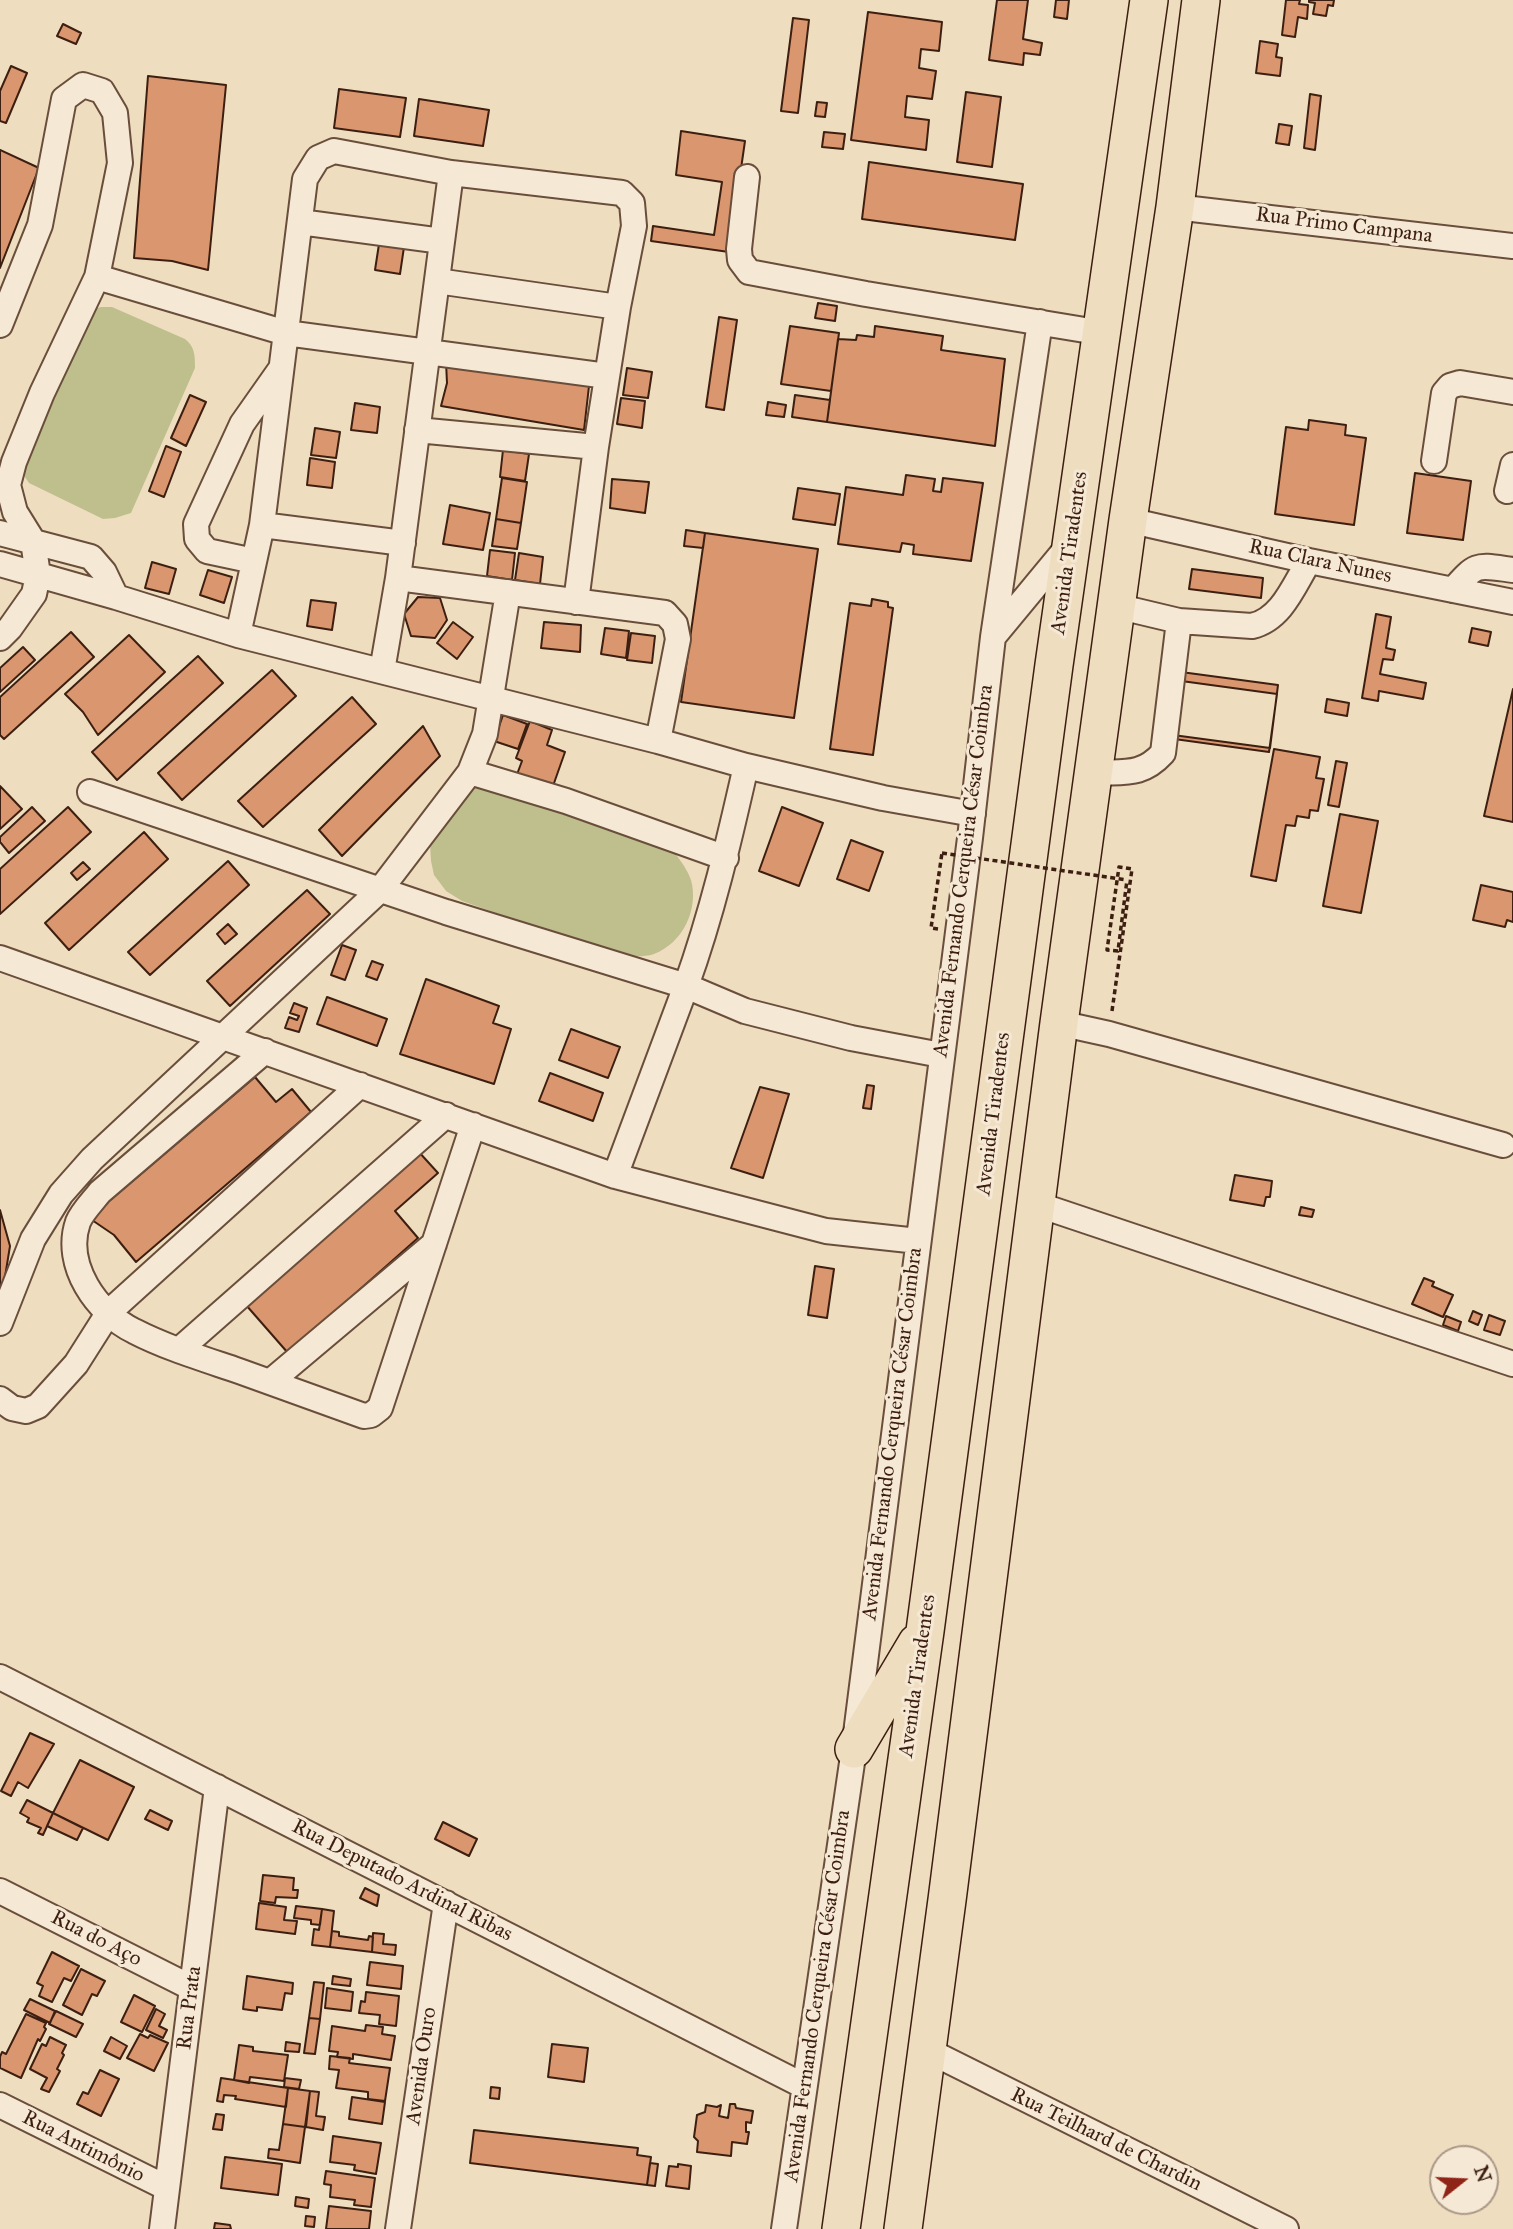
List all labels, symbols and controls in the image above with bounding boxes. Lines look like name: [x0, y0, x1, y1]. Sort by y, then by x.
street label: Rua Primo Campana: [1254, 203, 1434, 249]
street label: Avenida Tiradentes: [1046, 470, 1094, 636]
street label: Rua Clara Nunes: [1246, 535, 1394, 589]
street label: Avenida Fernando Cerqueira César Coimbra: [929, 683, 999, 1059]
street label: Avenida Tiradentes: [971, 1031, 1017, 1197]
street label: Avenida Fernando Cerqueira César Coimbra: [858, 1246, 928, 1622]
street label: Avenida Tiradentes: [894, 1593, 942, 1759]
street label: Avenida Fernando Cerqueira César Coimbra: [779, 1808, 857, 2184]
street label: Rua Deputado Ardinal Ribas: [288, 1814, 516, 1948]
street label: Rua do Aço: [46, 1905, 146, 1973]
street label: Rua Prata: [172, 1965, 208, 2051]
street label: Avenida Ouro: [401, 2006, 443, 2126]
street label: Rua Teilhard de Chardin: [1006, 2083, 1206, 2197]
street label: Rua Antimônio: [18, 2105, 148, 2189]
north arrow: [1429, 2145, 1499, 2215]
text: N: [1469, 2163, 1496, 2185]

